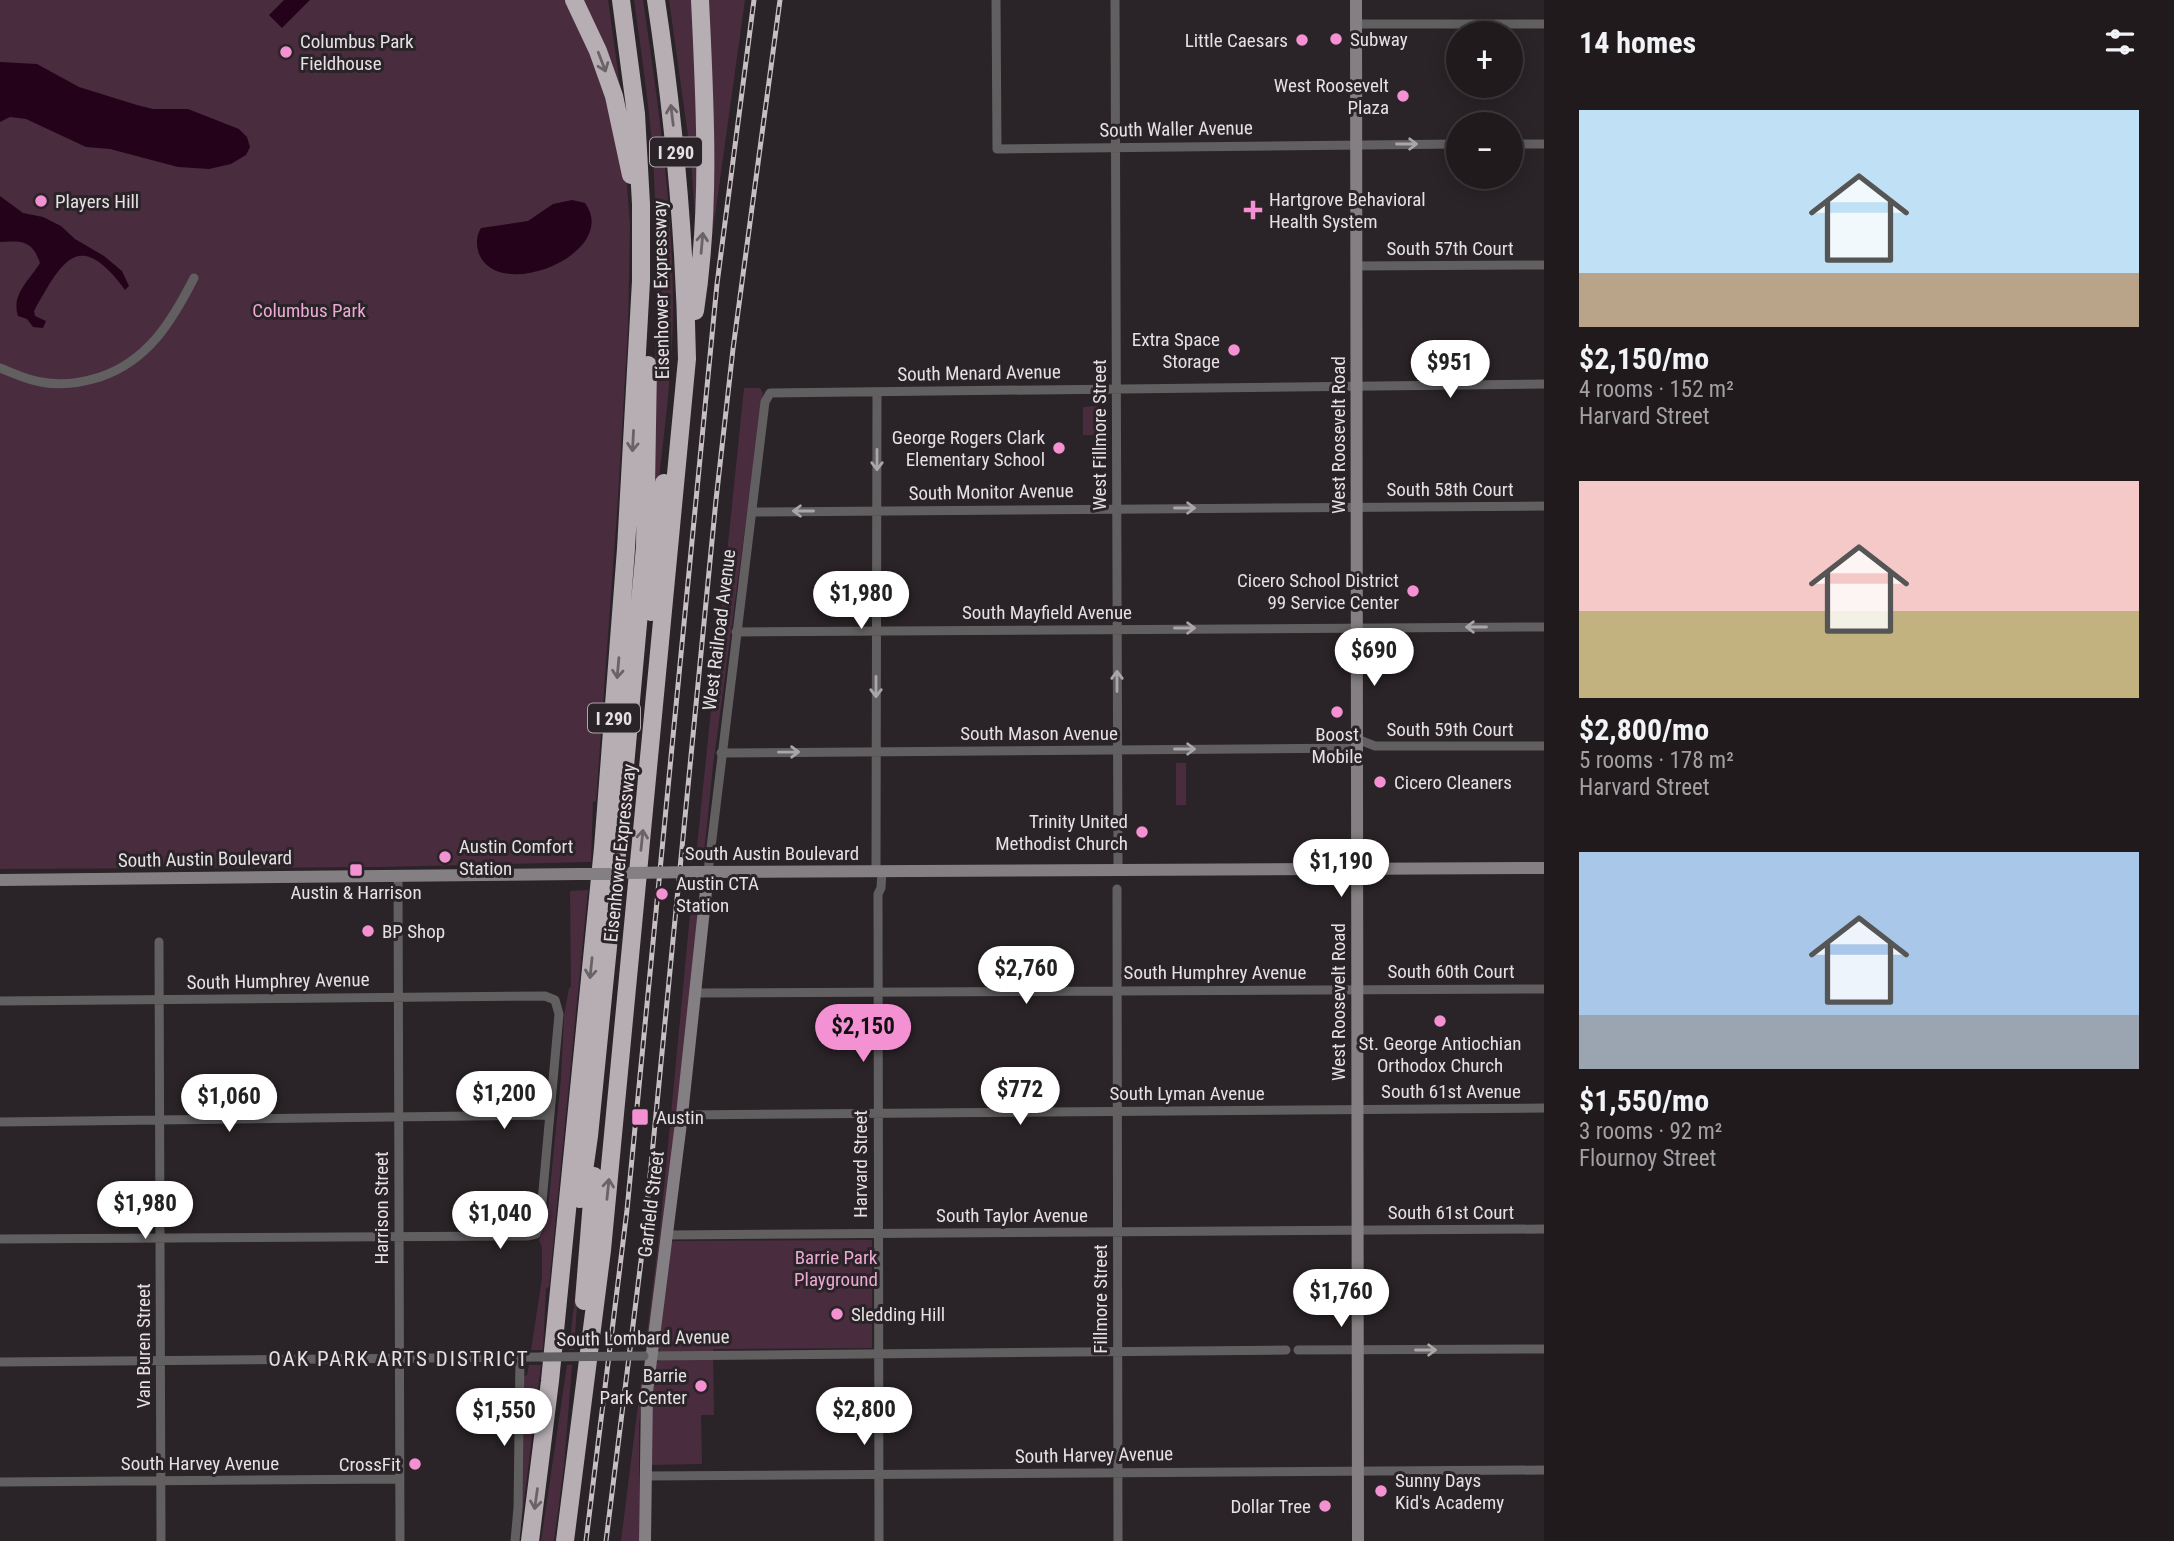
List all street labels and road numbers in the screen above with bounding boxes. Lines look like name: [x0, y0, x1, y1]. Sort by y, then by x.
street label: South Waller Avenue: [1099, 116, 1253, 142]
road number: I 290: [650, 138, 702, 167]
street label: Eisenhower Expressway: [648, 200, 674, 380]
street label: South 57th Court: [1386, 237, 1514, 260]
street label: West Roosevelt Road: [1327, 356, 1350, 514]
street label: West Fillmore Street: [1088, 359, 1111, 511]
street label: South Menard Avenue: [897, 360, 1061, 386]
street label: South 58th Court: [1386, 478, 1514, 501]
street label: South Monitor Avenue: [908, 479, 1074, 505]
street label: West Railroad Avenue: [698, 548, 740, 712]
street label: South Mayfield Avenue: [962, 601, 1132, 624]
road number: I 290: [588, 704, 640, 732]
street label: South 59th Court: [1386, 718, 1514, 741]
street label: South Mason Avenue: [960, 722, 1118, 745]
street label: Eisenhower Expressway: [599, 763, 641, 943]
street label: South Austin Boulevard: [685, 842, 859, 865]
street label: South Austin Boulevard: [118, 846, 292, 872]
street label: West Roosevelt Road: [1327, 923, 1350, 1081]
street label: South 60th Court: [1387, 960, 1515, 983]
street label: South Humphrey Avenue: [1124, 961, 1307, 984]
street label: South Humphrey Avenue: [186, 968, 370, 994]
street label: South 61st Avenue: [1381, 1080, 1521, 1103]
street label: South Lyman Avenue: [1109, 1082, 1265, 1105]
street label: Harvard Street: [849, 1110, 872, 1218]
street label: Garfield Street: [633, 1149, 669, 1259]
street label: Harrison Street: [370, 1151, 393, 1265]
street label: South 61st Court: [1388, 1201, 1514, 1224]
street label: South Taylor Avenue: [936, 1204, 1088, 1227]
street label: Fillmore Street: [1089, 1244, 1112, 1354]
street label: Van Buren Street: [132, 1283, 155, 1409]
street label: South Lombard Avenue: [556, 1325, 730, 1351]
street label: South Harvey Avenue: [1015, 1442, 1173, 1468]
street label: South Harvey Avenue: [121, 1452, 279, 1475]

